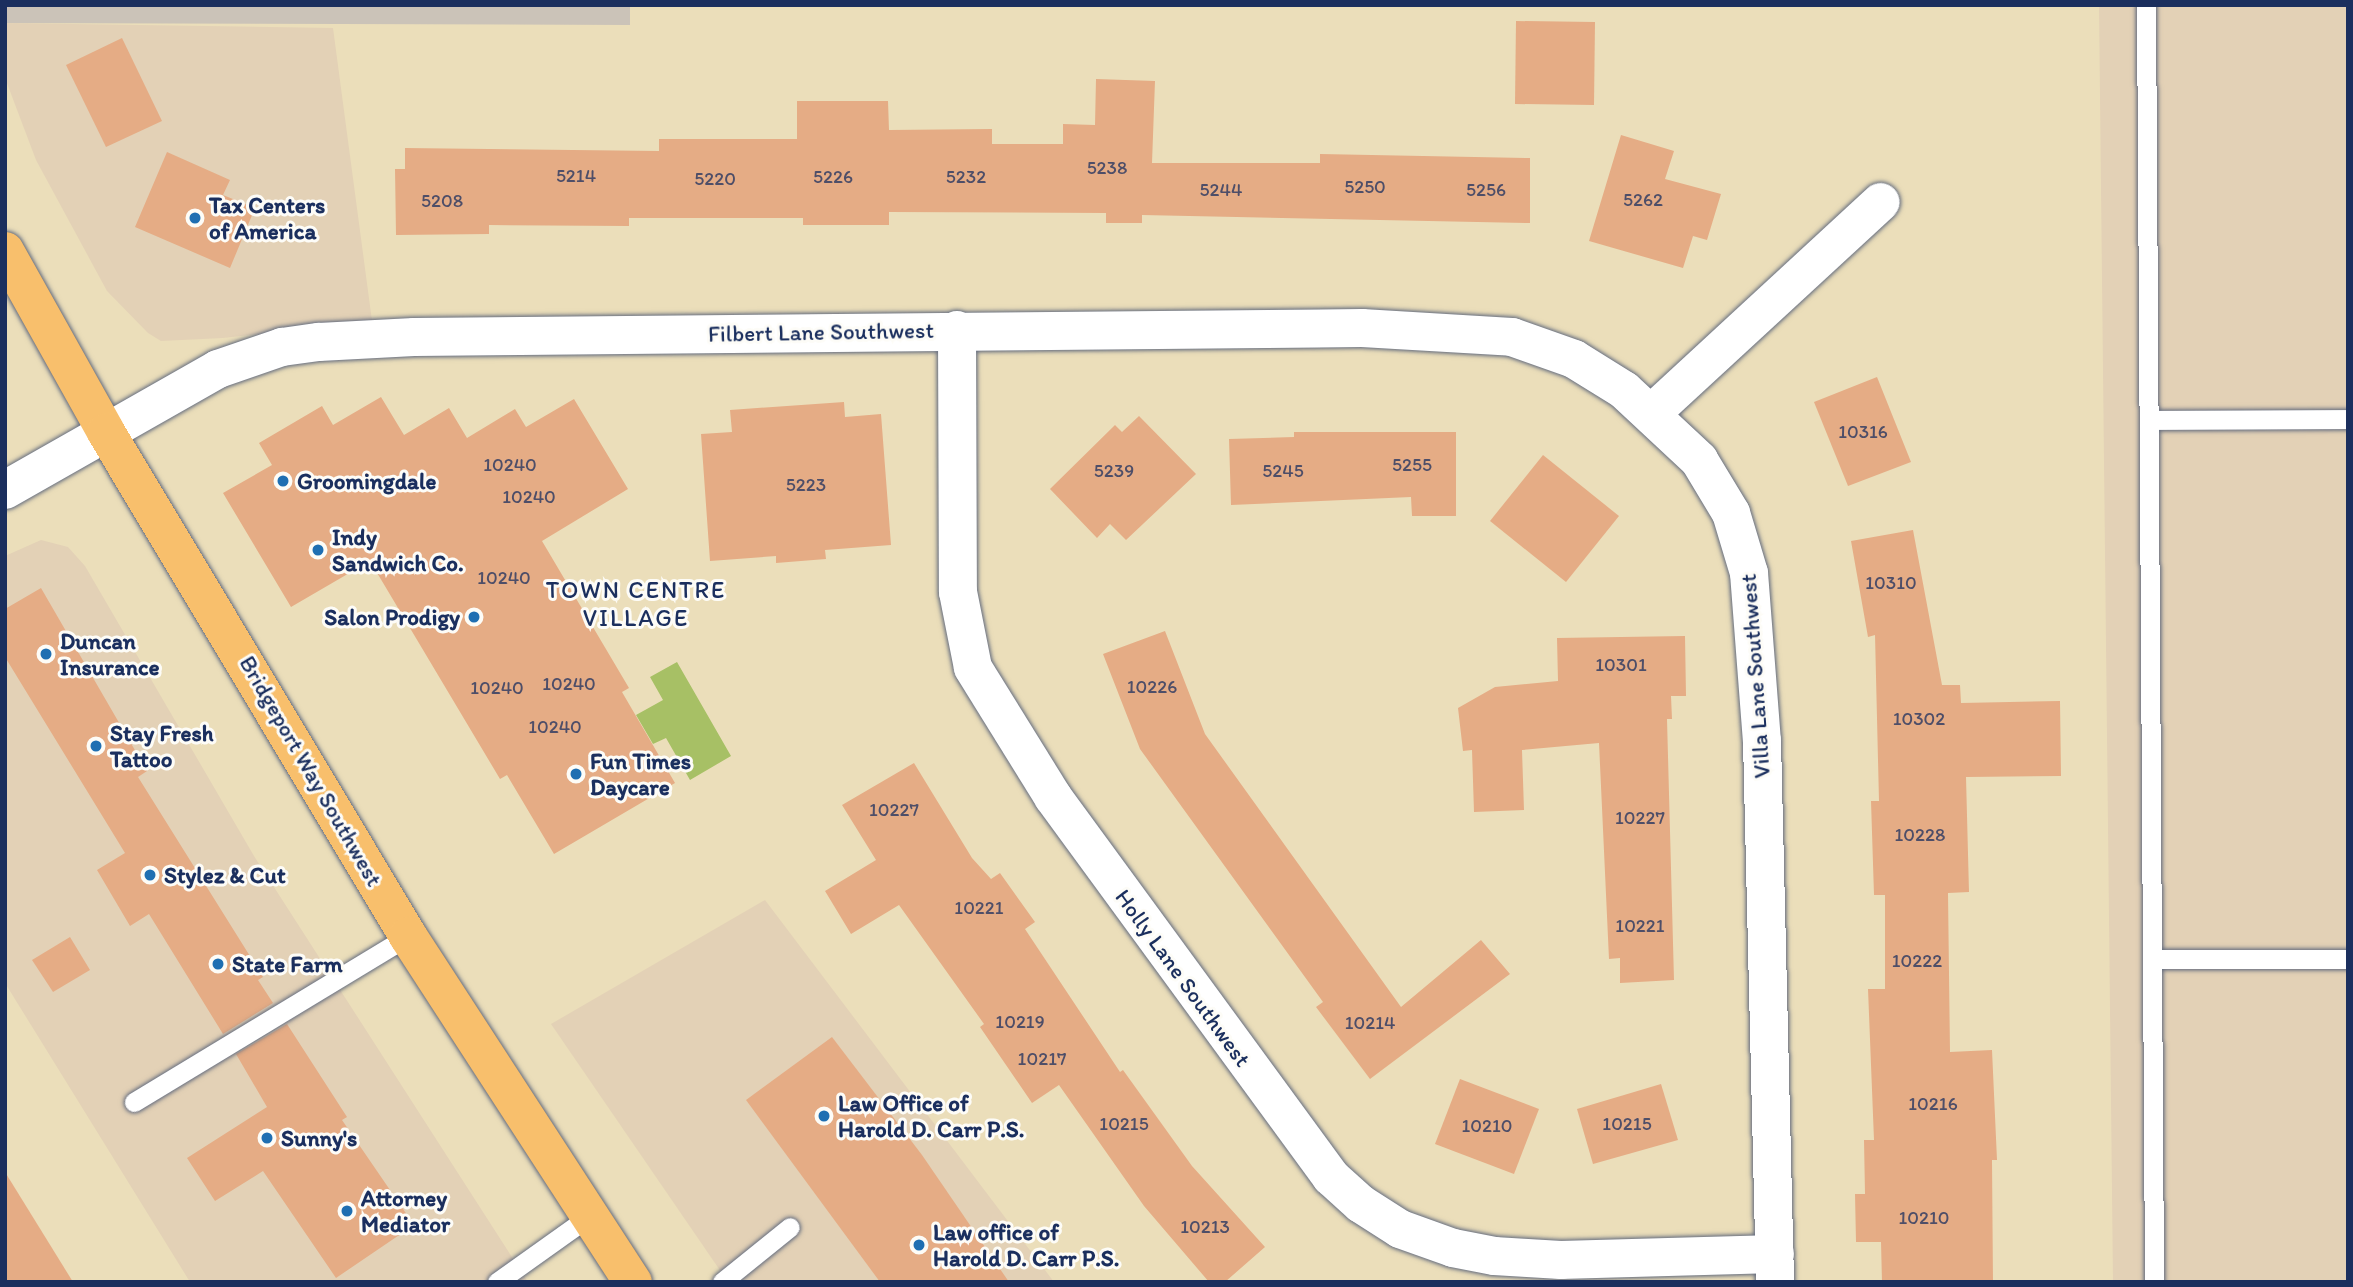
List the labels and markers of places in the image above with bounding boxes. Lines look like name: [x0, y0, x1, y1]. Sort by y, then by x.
place label: Tax Centers of America: [209, 191, 326, 245]
marker: Tax Centers of America: [187, 210, 203, 226]
place label: Groomingdale: [297, 467, 436, 495]
marker: Groomingdale: [275, 473, 291, 489]
place label: Indy Sandwich Co.: [332, 523, 464, 577]
marker: Indy Sandwich Co.: [310, 542, 326, 558]
place label: Salon Prodigy: [325, 603, 460, 631]
marker: Salon Prodigy: [466, 609, 482, 625]
place label: Duncan Insurance: [60, 627, 160, 681]
marker: Duncan Insurance: [38, 646, 54, 662]
place label: Stay Fresh Tattoo: [110, 719, 214, 773]
marker: Stay Fresh Tattoo: [88, 738, 104, 754]
place label: Fun Times Daycare: [590, 747, 692, 801]
marker: Fun Times Daycare: [568, 766, 584, 782]
place label: Stylez & Cut: [164, 861, 286, 889]
marker: Stylez & Cut: [142, 867, 158, 883]
place label: State Farm: [232, 950, 341, 978]
marker: State Farm: [210, 956, 226, 972]
place label: Law Office of Harold D. Carr P.S.: [838, 1089, 1024, 1143]
marker: Law Office of Harold D. Carr P.S.: [816, 1108, 832, 1124]
place label: Sunny's: [281, 1124, 357, 1152]
marker: Sunny's: [259, 1130, 275, 1146]
place label: Attorney Mediator: [361, 1184, 450, 1238]
marker: Attorney Mediator: [339, 1203, 355, 1219]
place label: Law office of Harold D. Carr P.S.: [933, 1218, 1119, 1272]
marker: Law office of Harold D. Carr P.S.: [911, 1237, 927, 1253]

